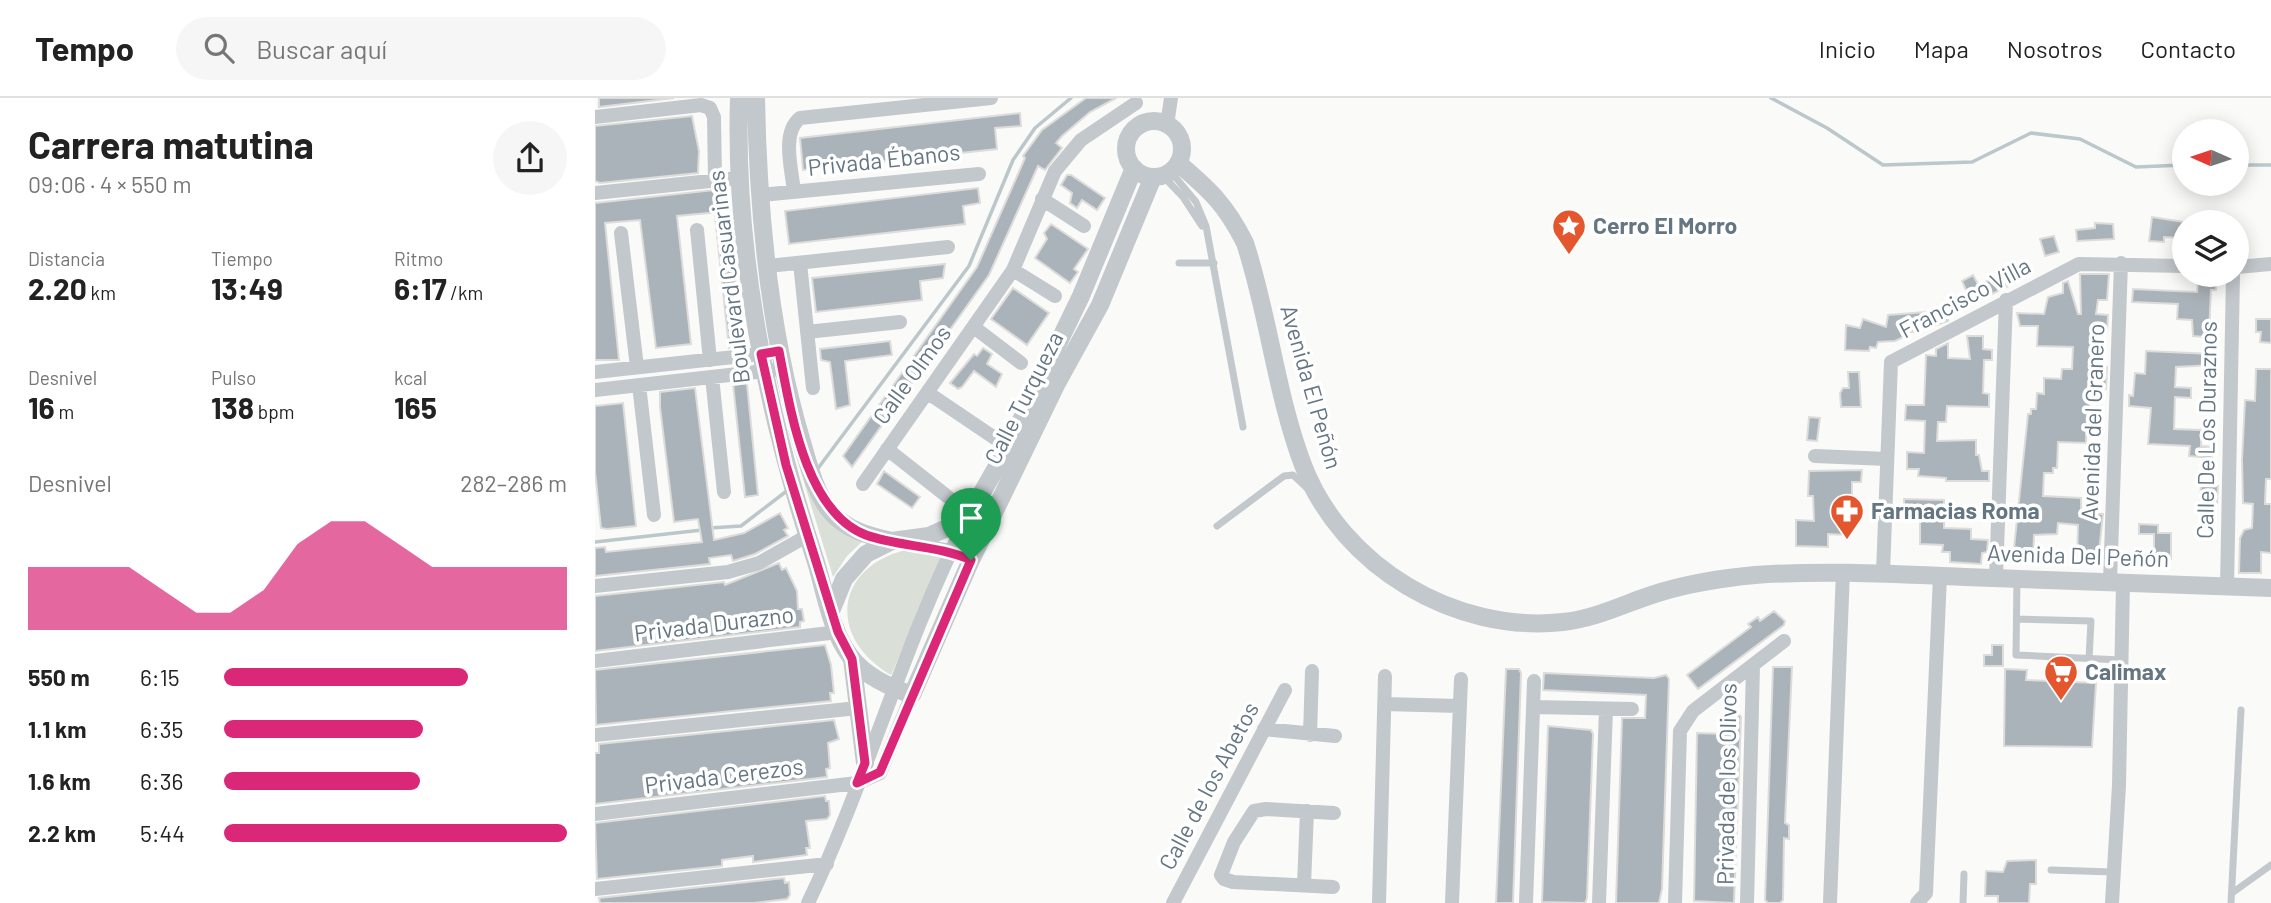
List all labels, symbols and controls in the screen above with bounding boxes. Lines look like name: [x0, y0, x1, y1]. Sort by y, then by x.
search box: [176, 17, 666, 80]
text: Tempo: [35, 28, 134, 68]
icon: search: [200, 29, 238, 67]
text: Buscar aquí: [256, 33, 387, 64]
text: Inicio: [1819, 34, 1876, 63]
text: Mapa: [1914, 34, 1969, 63]
text: Nosotros: [2007, 34, 2103, 63]
text: Contacto: [2141, 34, 2236, 63]
north arrow: [2172, 119, 2249, 196]
map controls: [2172, 119, 2249, 287]
text: Carrera matutina: [28, 121, 314, 167]
button: share: [493, 121, 567, 195]
street label: Privada Ébanos: [806, 137, 962, 181]
street label: Boulevard Casuarinas: [701, 169, 755, 385]
text: 09:06 · 4 × 550 m: [28, 170, 191, 198]
place icon: Cerro El Morro: [1550, 207, 1588, 256]
button: layers: [2172, 210, 2249, 287]
place label: Cerro El Morro: [1593, 211, 1737, 239]
text: Distancia: [28, 247, 105, 270]
text: Tiempo: [211, 247, 273, 270]
text: Ritmo: [394, 247, 443, 270]
street label: Francisco Villa: [1894, 251, 2035, 343]
text: 2.20: [28, 270, 87, 306]
text: 13:49: [211, 270, 283, 306]
text: 6:17: [394, 270, 447, 306]
text: km: [87, 281, 116, 304]
text: /km: [447, 281, 483, 304]
street label: Avenida El Peñón: [1275, 301, 1349, 472]
street label: Calle Olmos: [866, 320, 956, 429]
street label: Calle De Los Duraznos: [2190, 321, 2222, 539]
street label: Avenida del Granero: [2075, 323, 2109, 521]
street label: Calle Turqueza: [978, 327, 1068, 468]
text: Desnivel: [28, 366, 97, 389]
text: Pulso: [211, 366, 256, 389]
text: kcal: [394, 366, 427, 389]
text: 16: [28, 389, 55, 425]
text: 138: [211, 389, 254, 425]
text: 165: [394, 389, 437, 425]
text: m: [55, 400, 74, 423]
text: bpm: [254, 400, 294, 423]
text: Desnivel: [28, 469, 112, 497]
text: 282–286 m: [460, 469, 567, 497]
pin: [941, 488, 1001, 560]
pharmacy icon: Farmacias Roma: [1828, 492, 1866, 541]
place label: Farmacias Roma: [1871, 496, 2040, 524]
icon: arrive: [952, 499, 990, 537]
street label: Avenida Del Peñón: [1986, 538, 2170, 572]
street label: Privada Durazno: [633, 599, 795, 647]
supermarket icon: Calimax: [2042, 653, 2080, 702]
place label: Calimax: [2085, 657, 2166, 685]
text: 550 m: [28, 663, 90, 691]
text: 6:15: [140, 663, 180, 691]
street label: Privada de los Olivos: [1710, 683, 1742, 885]
street label: Calle de los Abetos: [1152, 697, 1264, 874]
text: 1.1 km: [28, 715, 87, 743]
text: 6:35: [140, 715, 183, 743]
street label: Privada Cerezos: [643, 751, 805, 799]
text: 1.6 km: [28, 767, 91, 795]
text: 6:36: [140, 767, 183, 795]
text: 2.2 km: [28, 819, 96, 847]
text: 5:44: [140, 819, 185, 847]

